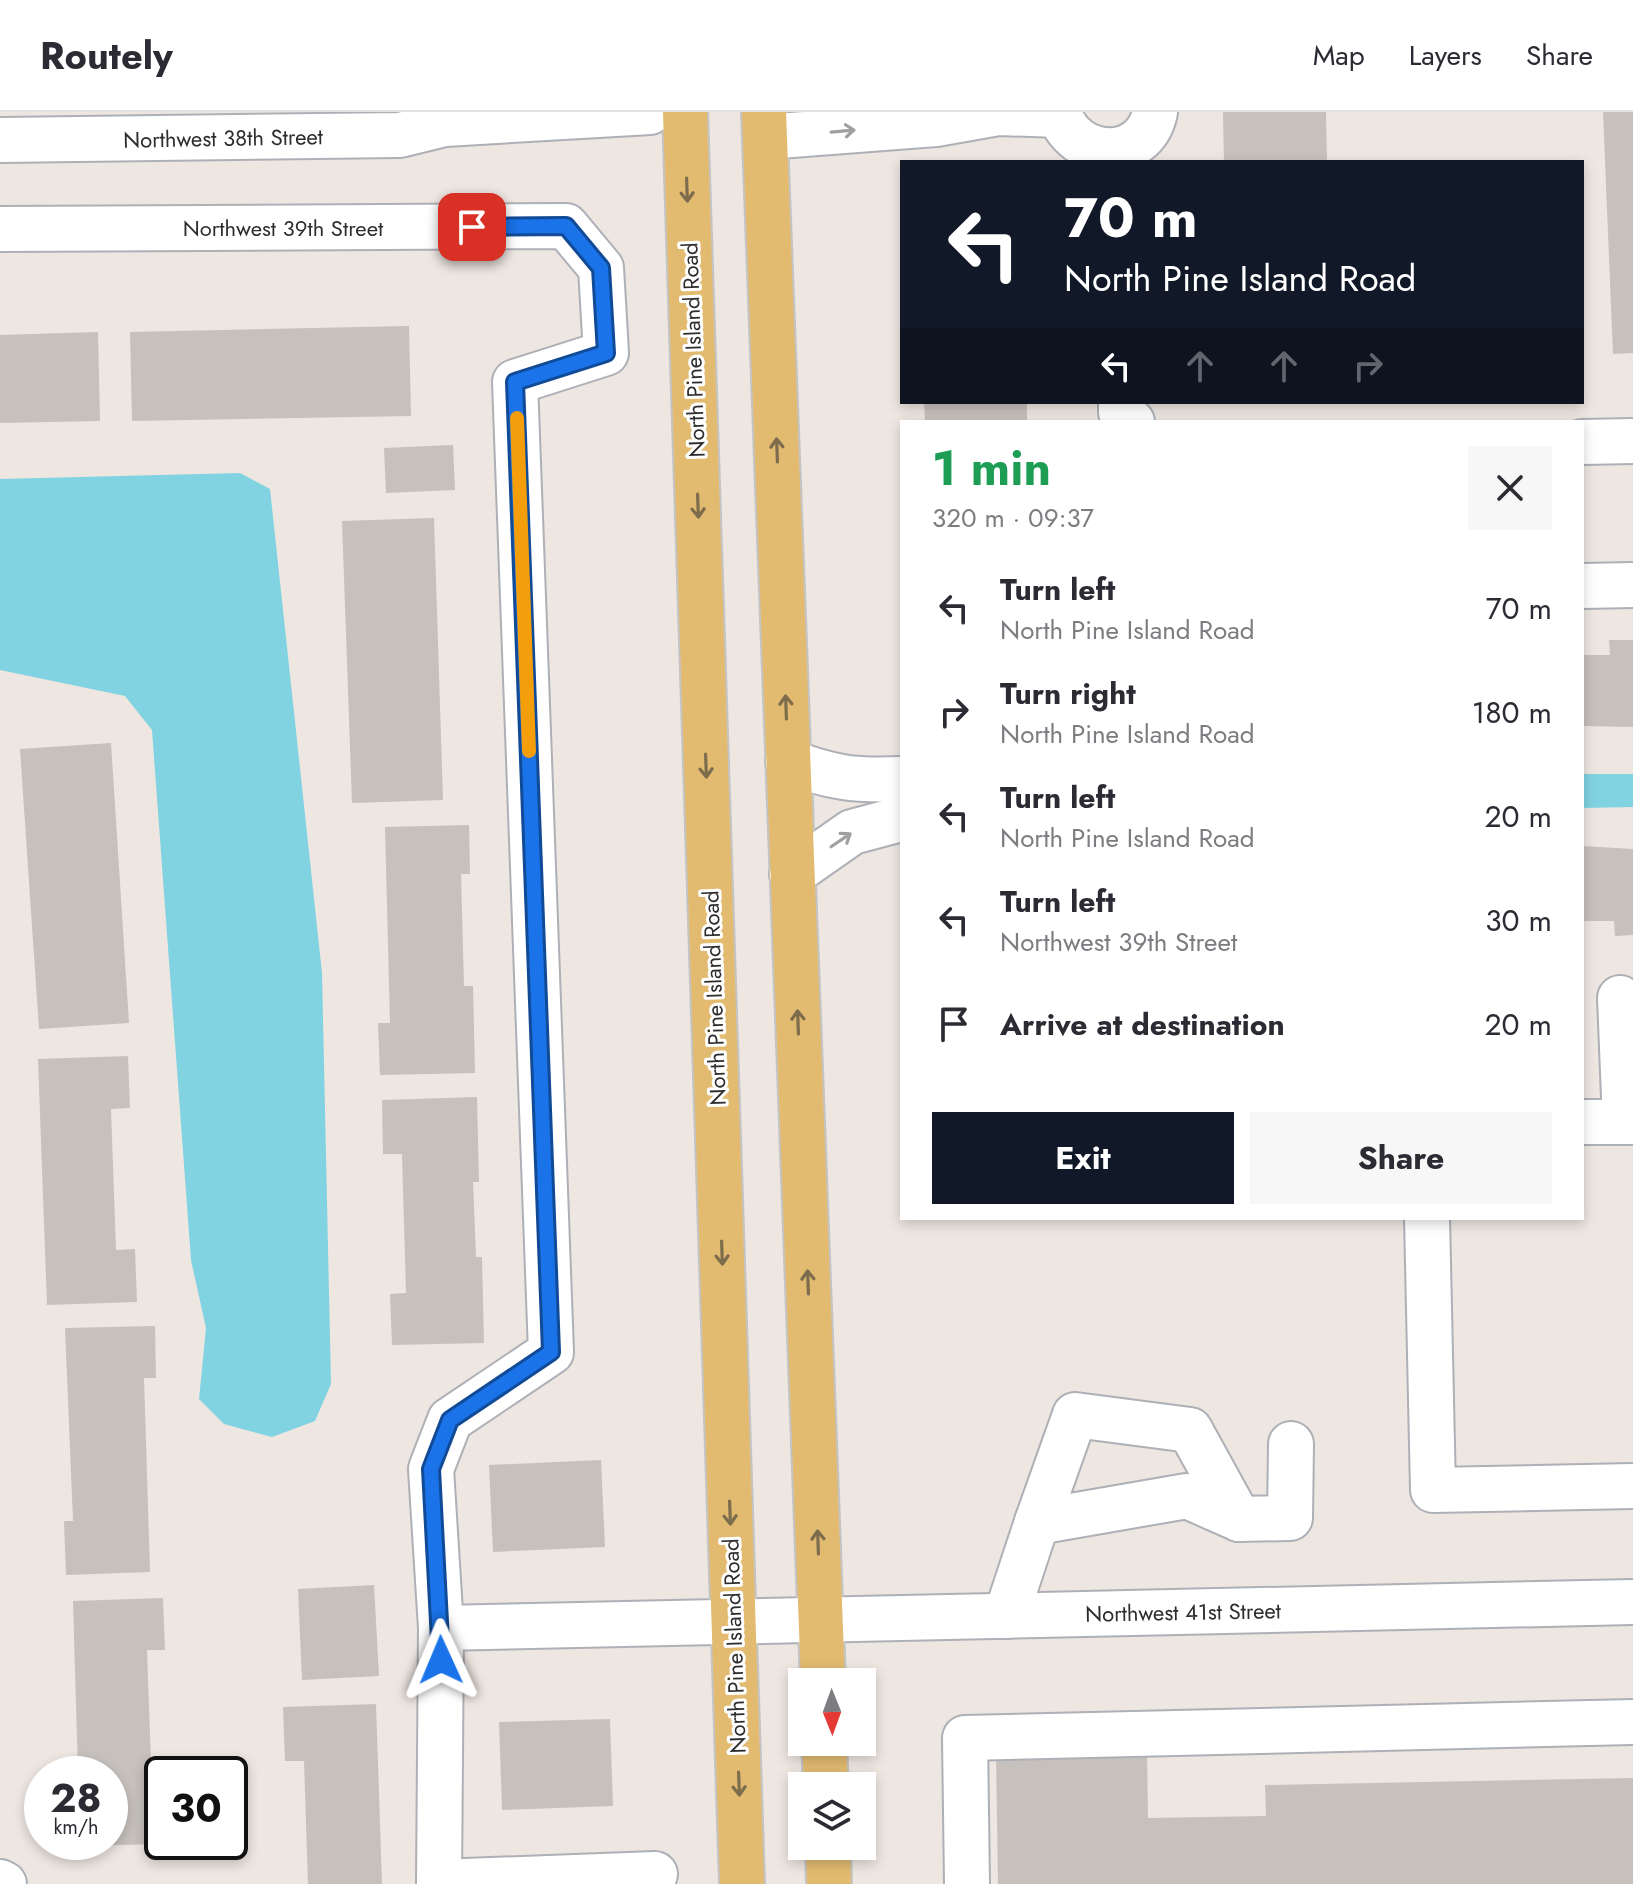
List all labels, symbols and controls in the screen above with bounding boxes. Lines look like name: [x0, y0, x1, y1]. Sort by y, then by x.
text: Routely: [40, 28, 173, 83]
text: Map: [1313, 35, 1365, 76]
text: Layers: [1409, 35, 1482, 76]
text: Share: [1526, 35, 1593, 76]
street label: Northwest 38th Street: [123, 120, 324, 156]
one-way arrow: [829, 123, 856, 138]
one-way arrow: [680, 176, 695, 203]
text: 70 m: [1064, 177, 1198, 258]
icon: left: [932, 192, 1036, 296]
pin: [438, 193, 506, 261]
icon: arrive: [450, 205, 494, 249]
street label: Northwest 39th Street: [183, 212, 384, 244]
street label: North Pine Island Road: [673, 242, 713, 458]
text: North Pine Island Road: [1064, 252, 1416, 304]
icon: left: [1094, 344, 1138, 388]
icon: ahead: [1178, 344, 1222, 388]
icon: ahead: [1262, 344, 1306, 388]
icon: right: [1346, 344, 1390, 388]
text: 1 min: [932, 434, 1051, 503]
one-way arrow: [769, 437, 784, 464]
button: close: [1468, 446, 1552, 530]
one-way arrow: [690, 492, 705, 519]
text: 320 m · 09:37: [932, 499, 1094, 537]
text: Turn left: [1000, 568, 1115, 611]
icon: left: [932, 586, 976, 630]
text: 70 m: [1486, 587, 1552, 630]
text: North Pine Island Road: [1000, 611, 1255, 649]
text: Turn right: [1000, 672, 1136, 715]
icon: right: [932, 690, 976, 734]
text: 180 m: [1472, 691, 1552, 734]
one-way arrow: [779, 694, 794, 721]
text: North Pine Island Road: [1000, 715, 1255, 753]
one-way arrow: [699, 752, 714, 779]
text: Turn left: [1000, 776, 1115, 819]
icon: left: [932, 794, 976, 838]
text: 20 m: [1485, 795, 1552, 838]
text: North Pine Island Road: [1000, 819, 1255, 857]
one-way arrow: [830, 832, 852, 848]
text: Turn left: [1000, 880, 1115, 923]
street label: North Pine Island Road: [694, 890, 734, 1106]
icon: left: [932, 898, 976, 942]
text: 30 m: [1485, 899, 1552, 942]
text: Northwest 39th Street: [1000, 923, 1237, 961]
icon: arrive: [932, 1002, 976, 1046]
text: Arrive at destination: [1000, 1003, 1285, 1046]
text: 20 m: [1485, 1003, 1552, 1046]
one-way arrow: [791, 1009, 806, 1036]
button: Exit: [932, 1112, 1234, 1204]
button: Share: [1250, 1112, 1552, 1204]
one-way arrow: [715, 1239, 730, 1266]
one-way arrow: [800, 1269, 815, 1296]
one-way arrow: [723, 1499, 738, 1526]
one-way arrow: [810, 1529, 825, 1556]
street label: North Pine Island Road: [714, 1538, 754, 1754]
street label: Northwest 41st Street: [1085, 1594, 1282, 1630]
position arrow: [399, 1618, 483, 1702]
north arrow: [788, 1668, 876, 1756]
map controls: [788, 1668, 876, 1860]
speed limit sign: 30: [144, 1756, 248, 1860]
text: 28: [50, 1769, 102, 1827]
one-way arrow: [731, 1770, 746, 1797]
button: layers: [788, 1772, 876, 1860]
text: km/h: [53, 1813, 99, 1842]

